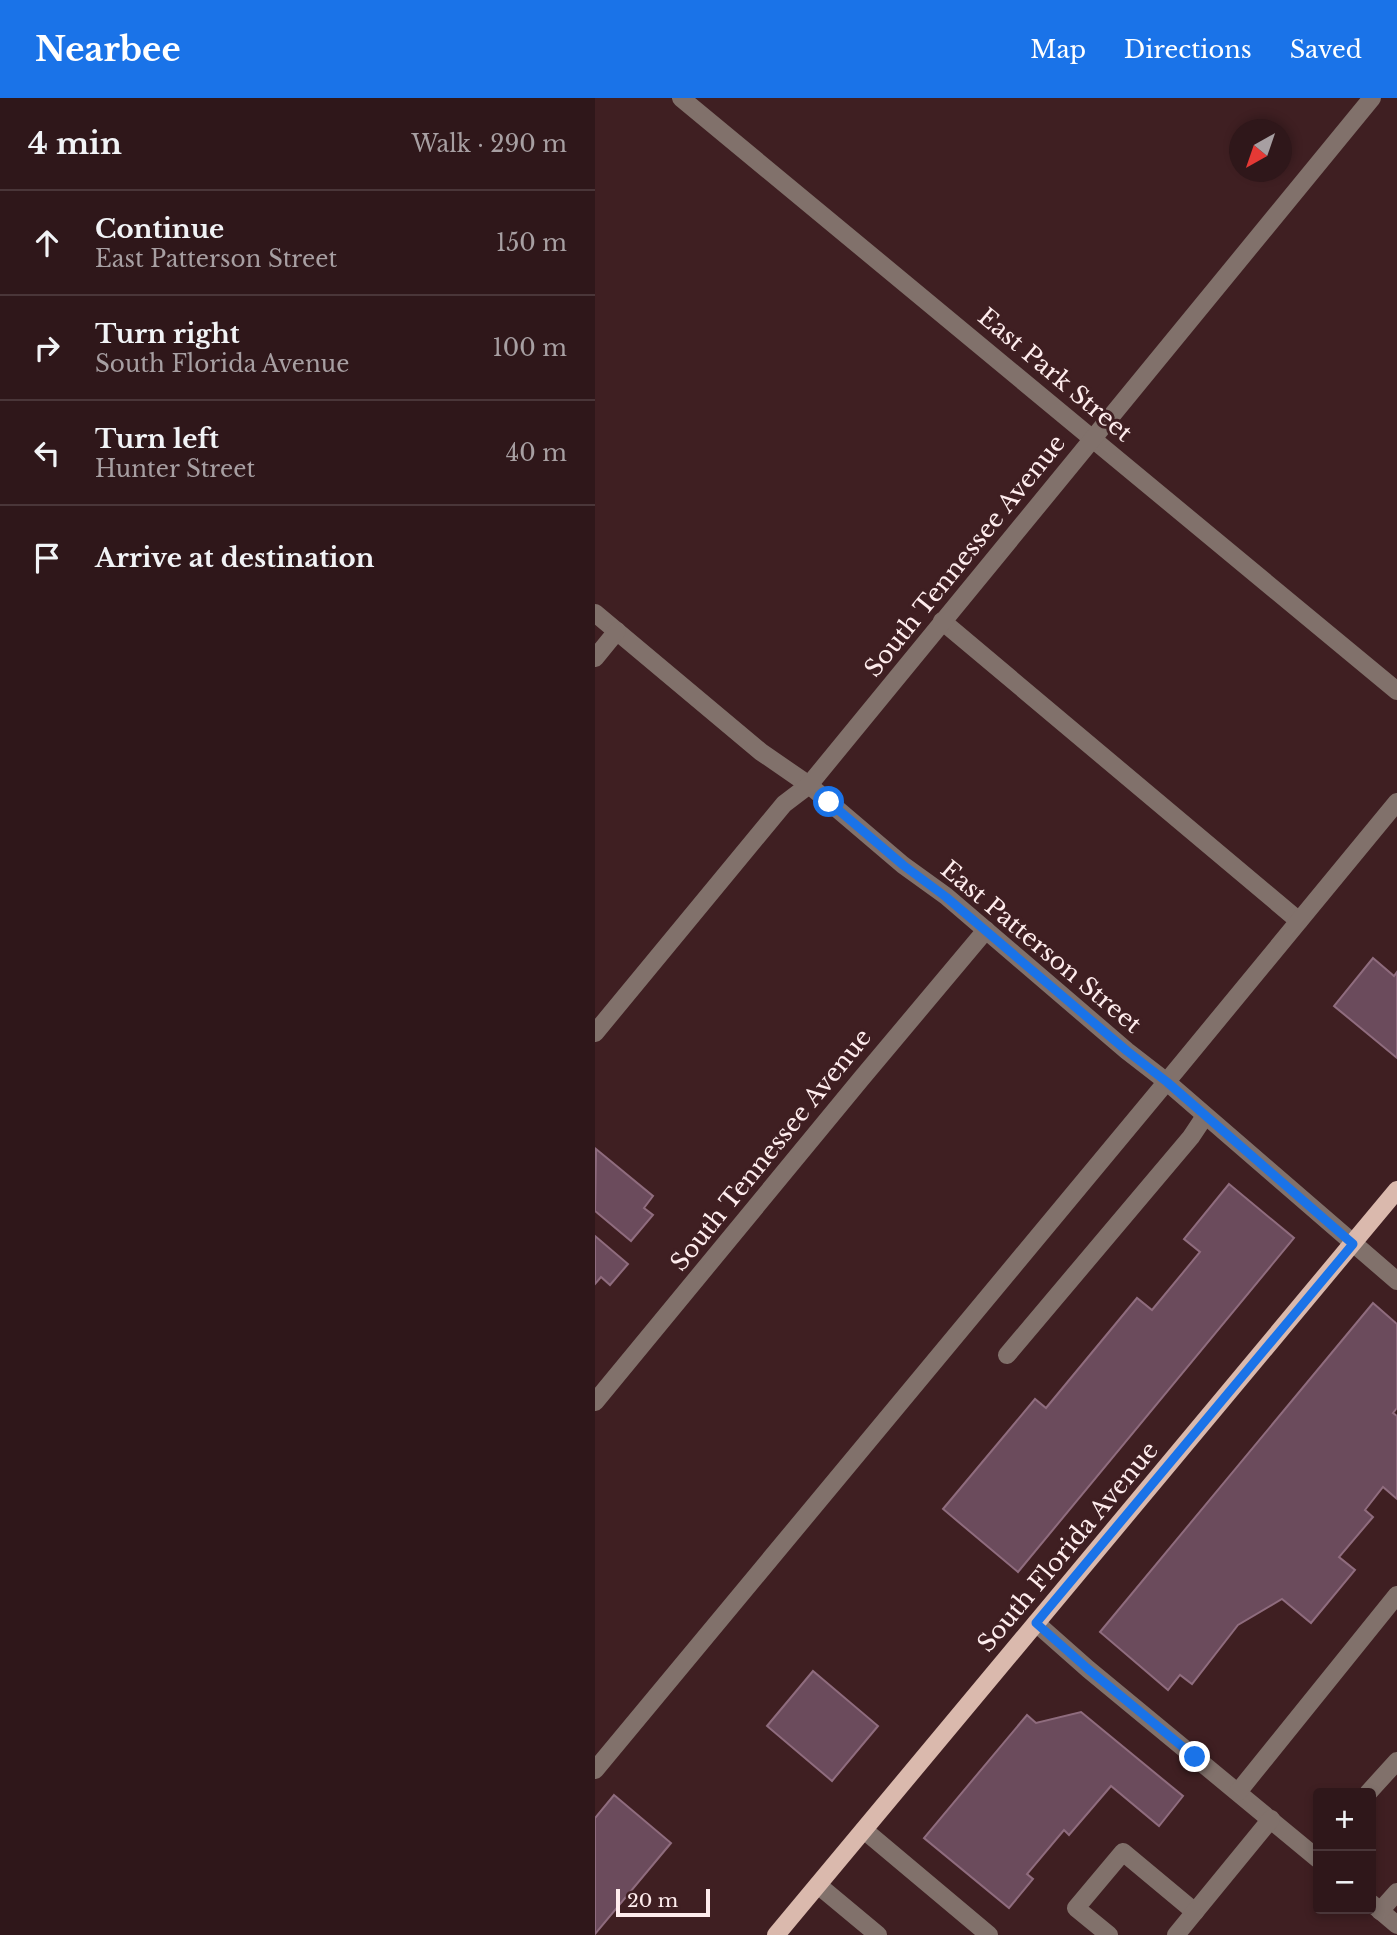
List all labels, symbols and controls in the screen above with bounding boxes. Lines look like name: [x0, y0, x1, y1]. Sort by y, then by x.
text: Nearbee: [35, 29, 181, 70]
text: Map: [1030, 35, 1086, 64]
text: Directions: [1124, 35, 1252, 64]
text: Saved: [1290, 35, 1362, 64]
north arrow: [1229, 119, 1292, 182]
text: 4 min: [28, 125, 122, 162]
text: Walk · 290 m: [411, 130, 567, 158]
text: Continue: [95, 213, 224, 245]
icon: ahead: [28, 224, 66, 262]
text: 150 m: [496, 229, 567, 257]
text: East Patterson Street: [95, 245, 337, 273]
street label: East Park Street: [972, 302, 1138, 447]
text: Turn right: [95, 318, 240, 350]
icon: right: [28, 329, 66, 367]
text: 100 m: [493, 334, 567, 362]
text: South Florida Avenue: [95, 350, 349, 378]
text: Turn left: [95, 423, 219, 455]
street label: South Tennessee Avenue: [858, 429, 1071, 683]
icon: left: [28, 434, 66, 472]
text: 40 m: [506, 439, 567, 467]
text: Hunter Street: [95, 455, 255, 483]
icon: arrive: [28, 539, 66, 577]
text: Arrive at destination: [95, 542, 375, 574]
route start: [813, 786, 844, 817]
street label: East Patterson Street: [935, 854, 1147, 1039]
street label: South Tennessee Avenue: [664, 1023, 877, 1277]
street label: South Florida Avenue: [971, 1436, 1164, 1658]
route end: [1179, 1741, 1210, 1772]
map controls: [1313, 1788, 1376, 1914]
button: +: [1313, 1788, 1376, 1851]
button: −: [1313, 1851, 1376, 1914]
scale bar: [616, 1886, 711, 1918]
text: 20 m: [627, 1889, 678, 1912]

